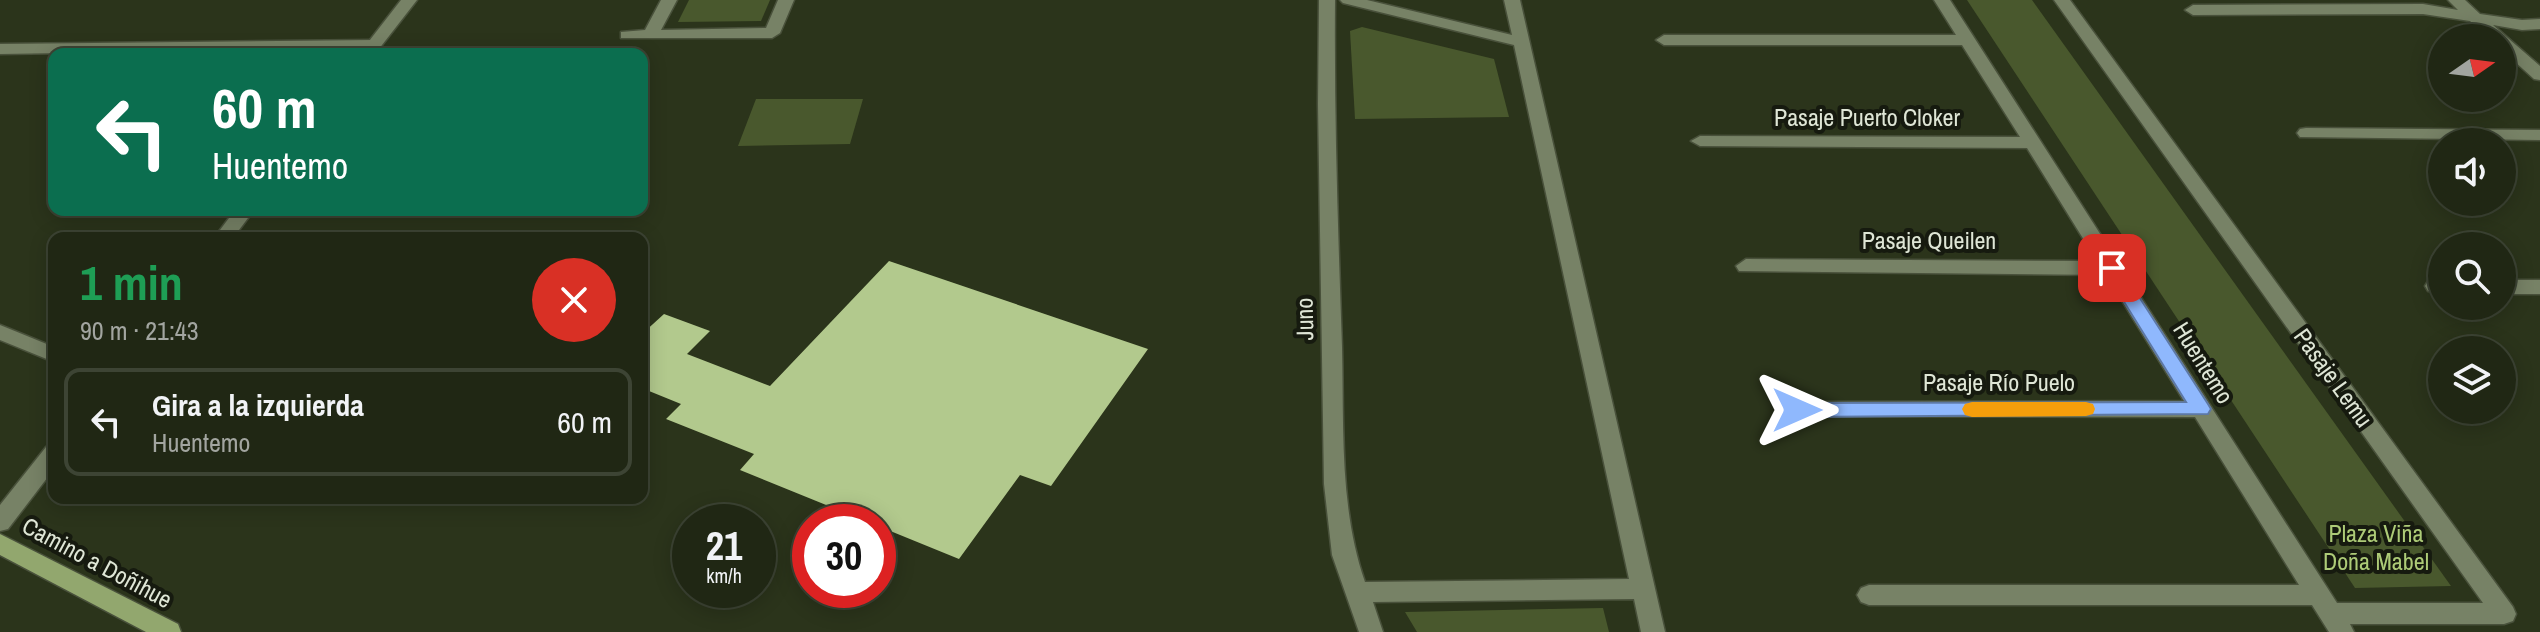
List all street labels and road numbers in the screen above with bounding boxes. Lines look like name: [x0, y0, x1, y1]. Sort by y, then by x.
street label: Pasaje Puerto Cloker: [1774, 101, 1960, 133]
street label: Pasaje Queilen: [1862, 224, 1996, 256]
street label: Juno: [1288, 297, 1320, 341]
street label: Huentemo: [2166, 315, 2241, 409]
street label: Pasaje Lemu: [2287, 322, 2381, 433]
street label: Pasaje Río Puelo: [1923, 366, 2075, 398]
street label: Camino a Doñihue: [17, 509, 178, 615]

